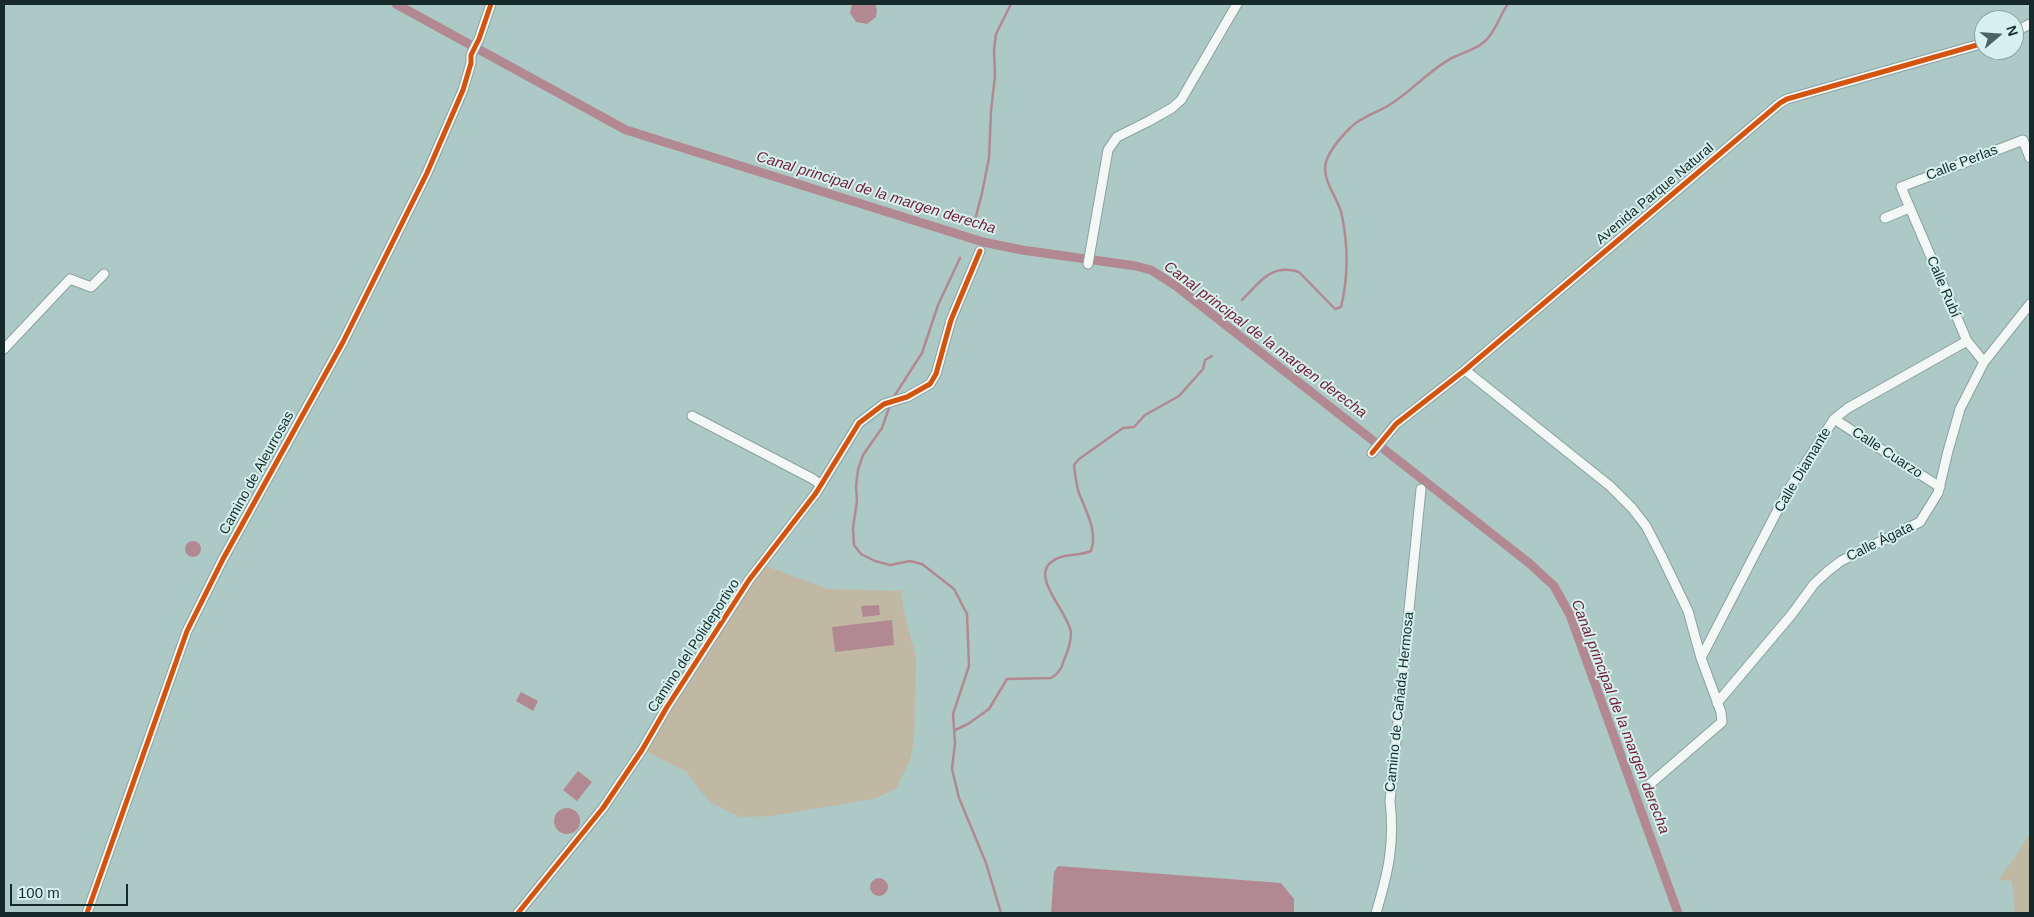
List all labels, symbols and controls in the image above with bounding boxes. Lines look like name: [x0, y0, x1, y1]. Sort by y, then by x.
north arrow: [1974, 10, 2024, 60]
text: N: [2003, 23, 2021, 38]
street label: Avenida Parque Natural: [1593, 140, 1717, 248]
street label: Calle Perlas: [1924, 142, 2000, 184]
water label: Canal principal de la margen derecha: [754, 148, 998, 238]
street label: Calle Rubí: [1922, 254, 1964, 320]
water label: Canal principal de la margen derecha: [1160, 258, 1370, 422]
street label: Camino de Aleurrosas: [216, 408, 298, 538]
street label: Calle Cuarzo: [1848, 424, 1926, 482]
street label: Calle Diamante: [1771, 425, 1835, 515]
street label: Calle Ágata: [1844, 519, 1916, 565]
street label: Camino del Polideportivo: [645, 576, 743, 716]
water label: Canal principal de la margen derecha: [1567, 597, 1673, 837]
street label: Camino de Cañada Hermosa: [1382, 611, 1418, 793]
scale bar: [12, 874, 130, 906]
text: 100 m: [18, 884, 60, 901]

